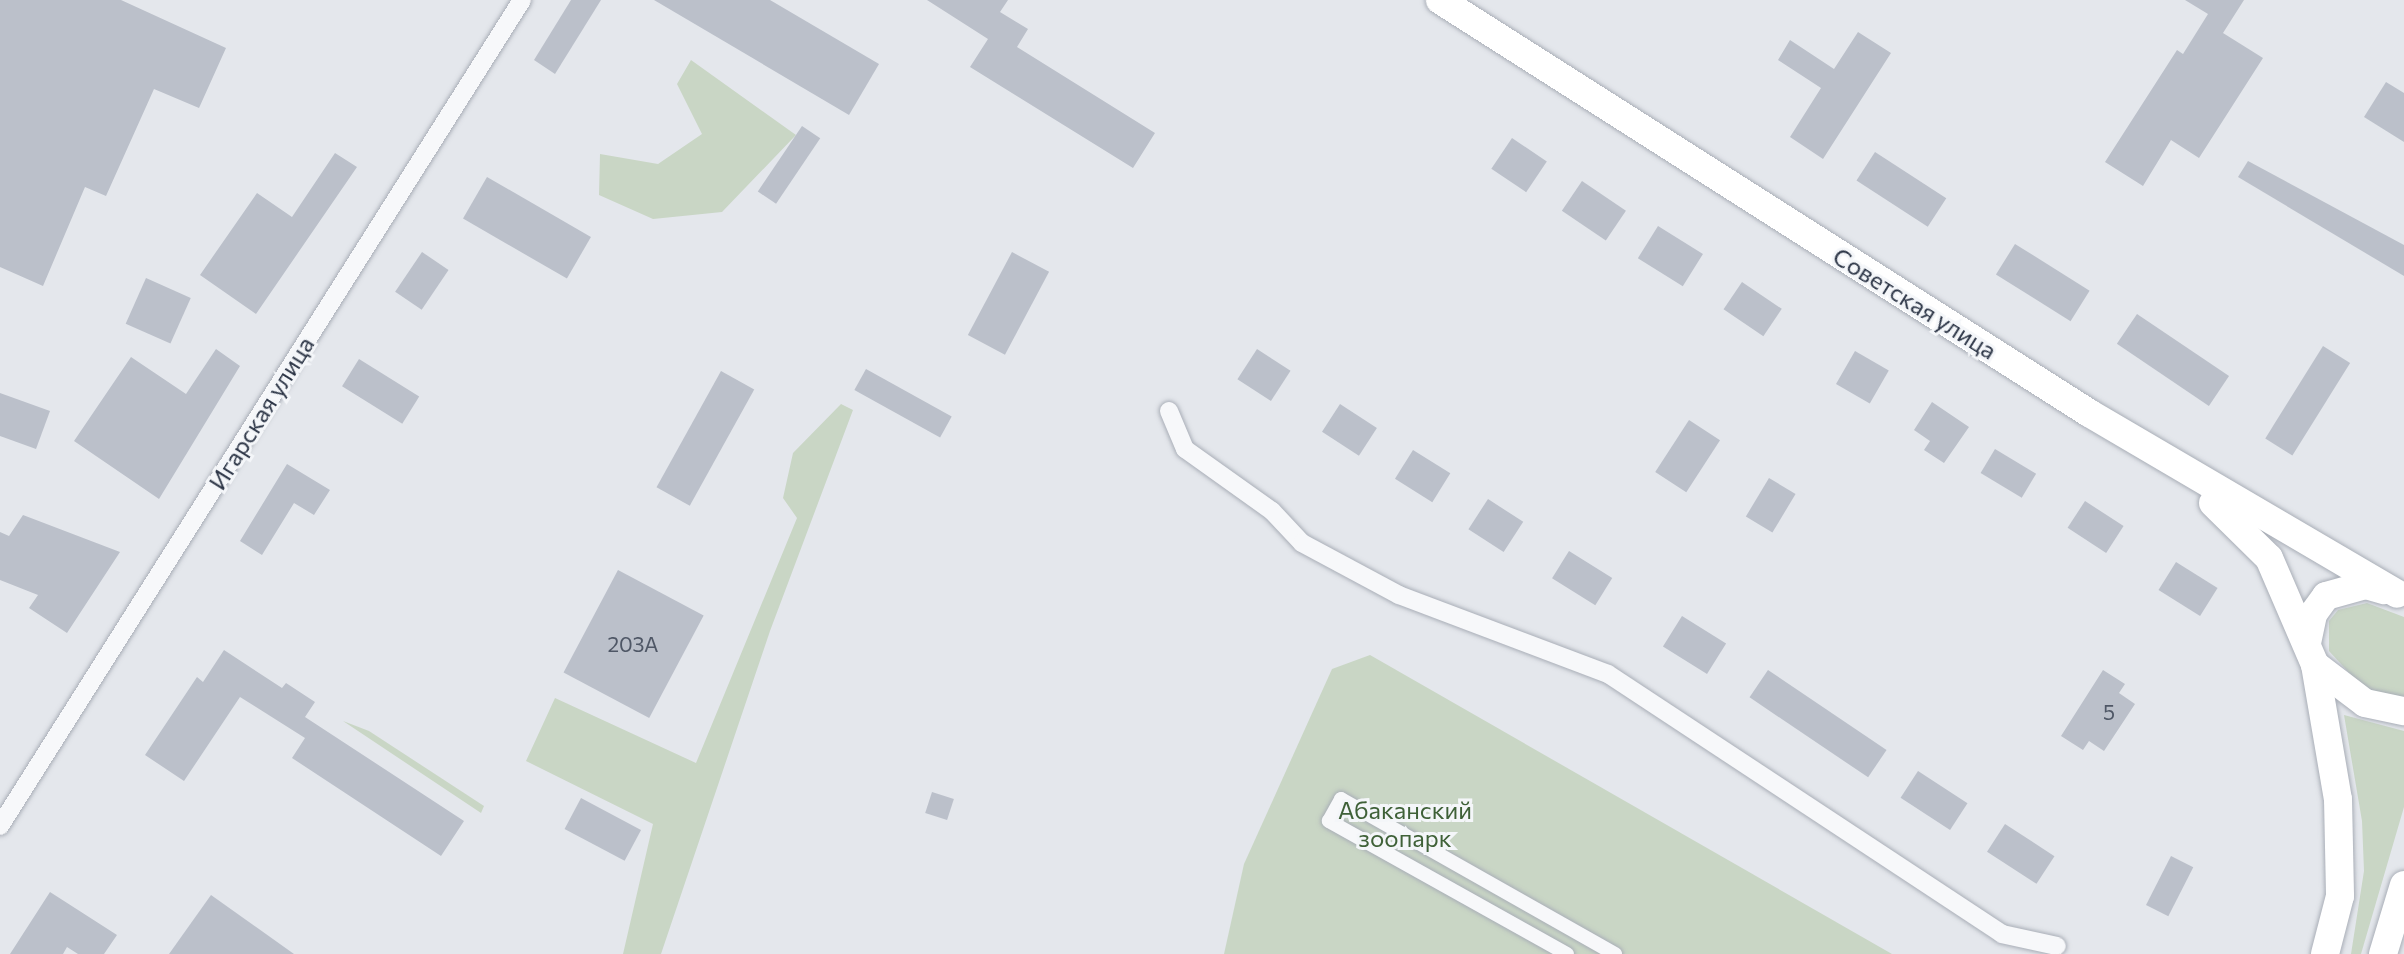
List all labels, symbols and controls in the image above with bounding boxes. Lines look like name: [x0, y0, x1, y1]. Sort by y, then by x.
street label: Советская улица: [1828, 241, 2002, 365]
street label: Игарская улица: [202, 331, 320, 495]
house number: 203А: [607, 631, 659, 657]
house number: 5: [2103, 699, 2115, 725]
park label: Абаканский зоопарк: [1338, 796, 1472, 852]

